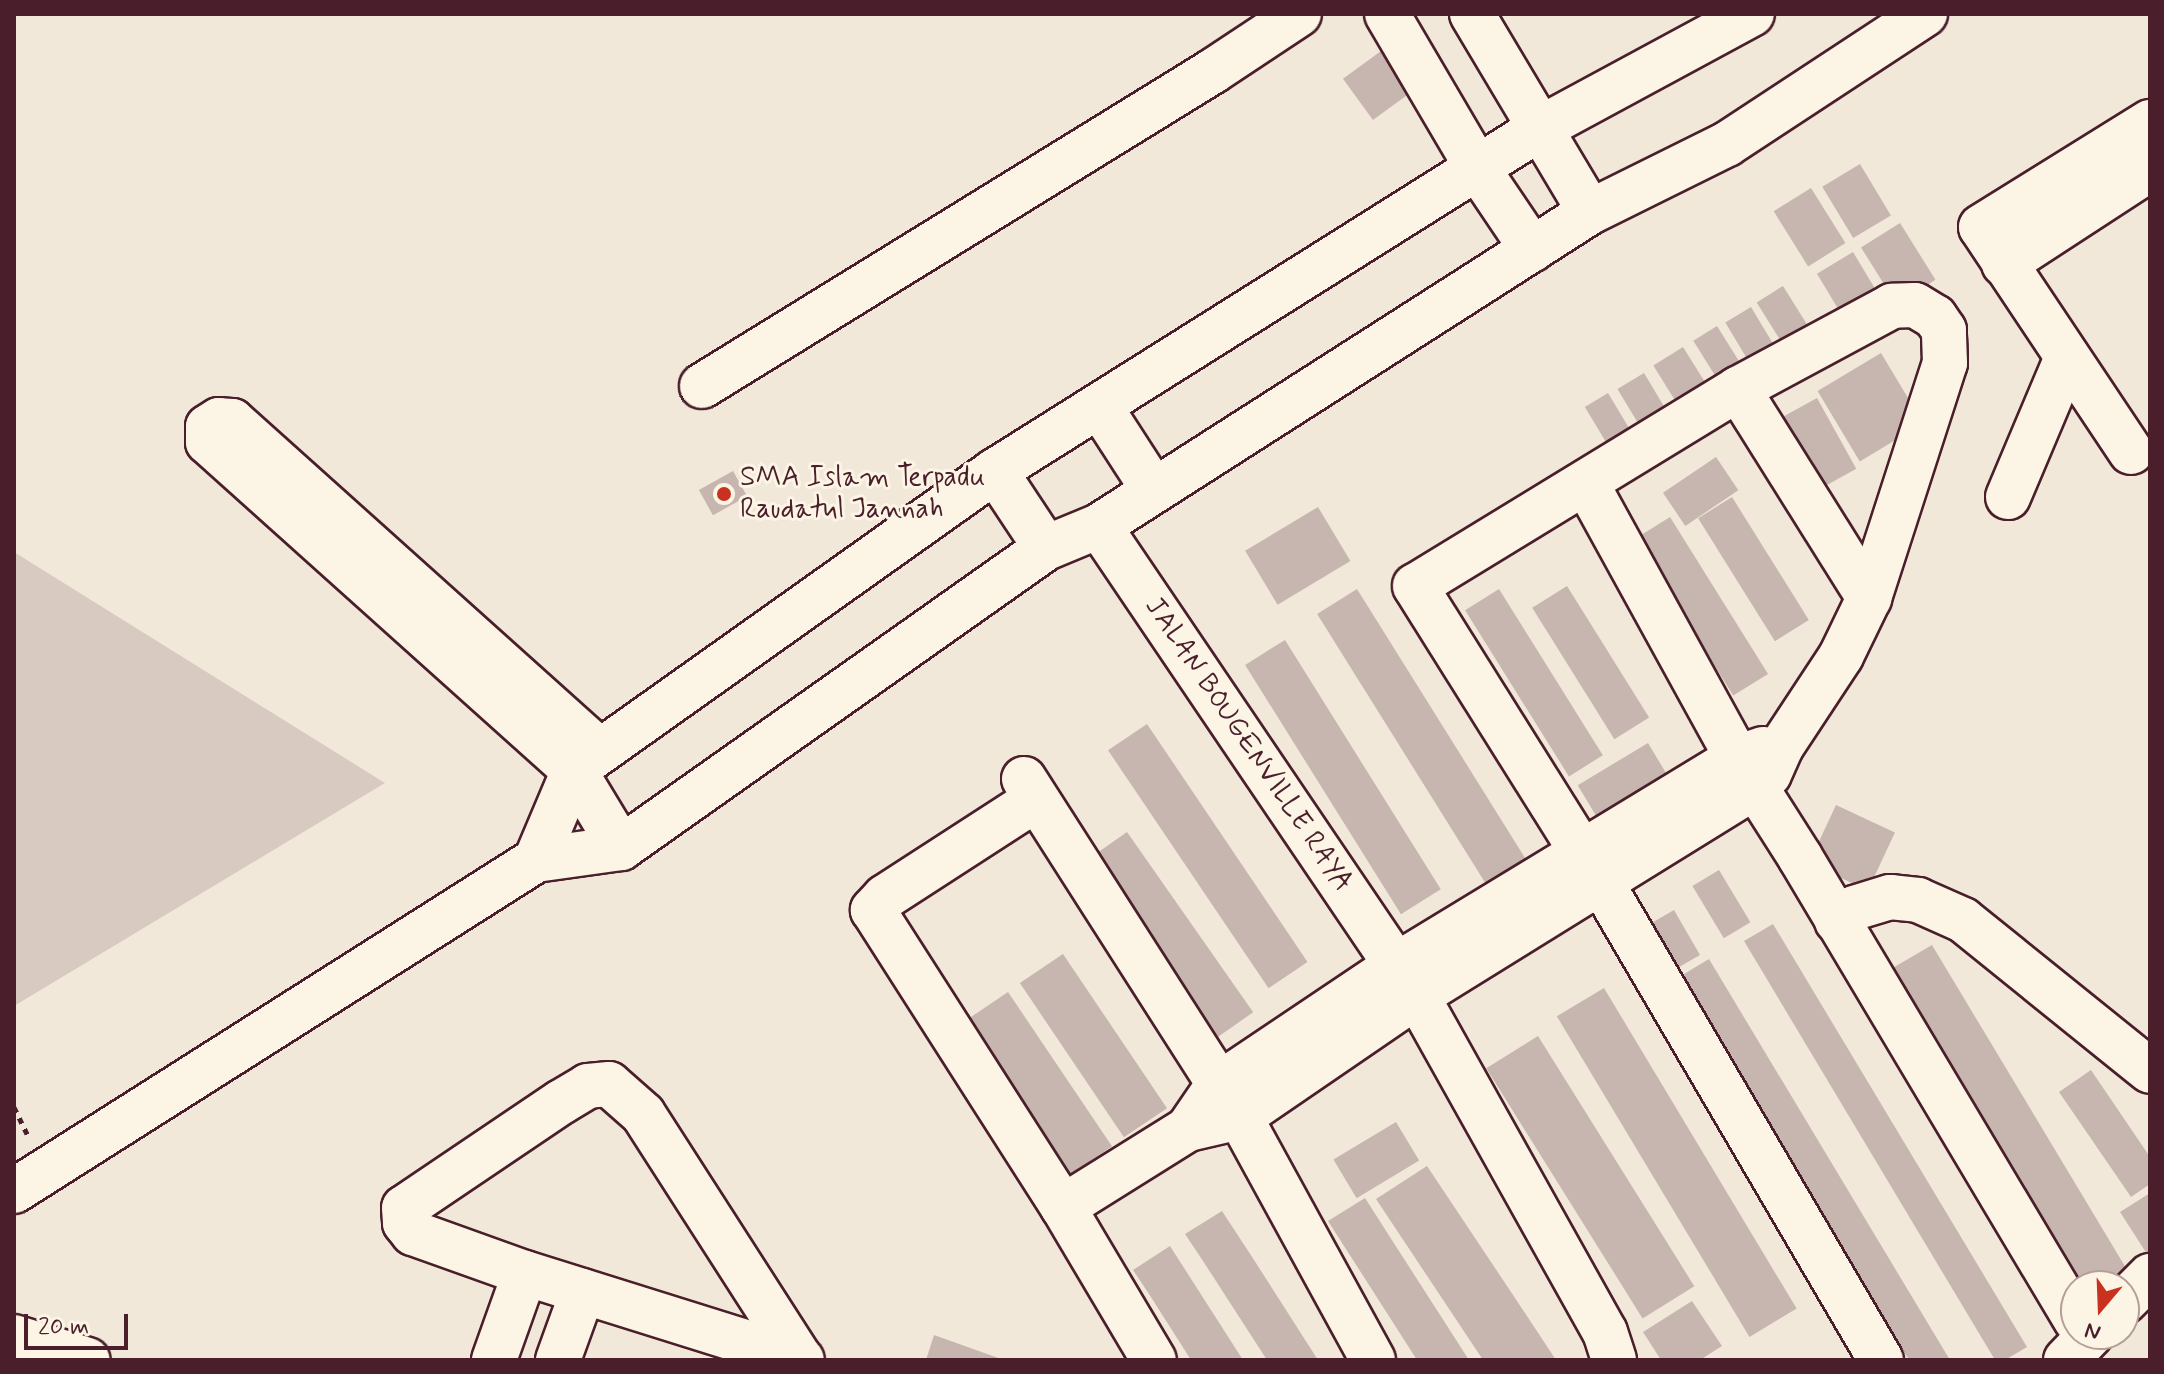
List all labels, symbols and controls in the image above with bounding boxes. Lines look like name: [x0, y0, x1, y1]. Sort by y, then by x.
place label: SMA Islam Terpadu Raudatul Jannah: [740, 461, 981, 527]
marker: SMA Islam Terpadu Raudatul Jannah: [715, 485, 733, 503]
street label: JALAN BOUGENVILLE RAYA: [1135, 588, 1361, 902]
north arrow: [2060, 1270, 2140, 1350]
scale bar: [28, 1298, 132, 1348]
text: 20 m: [38, 1312, 89, 1343]
text: N: [2081, 1315, 2104, 1346]

